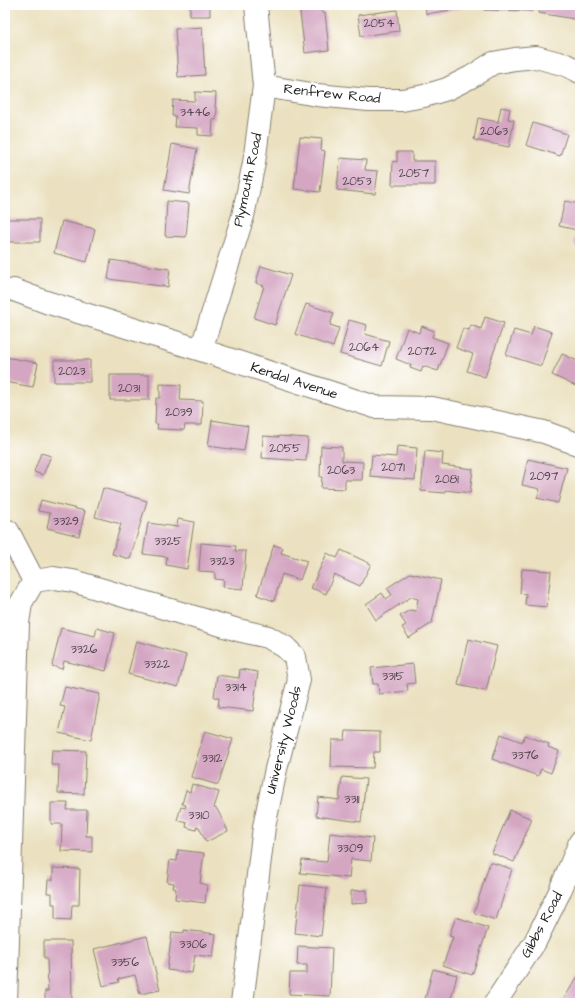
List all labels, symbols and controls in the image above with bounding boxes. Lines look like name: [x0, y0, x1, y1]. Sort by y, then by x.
house number: 2054: [363, 15, 395, 32]
street label: Renfrew Road: [283, 79, 381, 109]
house number: 3446: [180, 104, 210, 121]
house number: 2063: [480, 123, 508, 140]
street label: Plymouth Road: [228, 131, 268, 229]
house number: 2057: [399, 165, 430, 182]
house number: 2053: [342, 173, 372, 190]
house number: 2064: [349, 339, 379, 356]
house number: 2072: [408, 343, 436, 360]
street label: Kendal Avenue: [248, 357, 341, 405]
house number: 2023: [58, 363, 86, 380]
house number: 2031: [118, 380, 141, 397]
house number: 2039: [165, 404, 193, 421]
house number: 2055: [269, 440, 301, 457]
house number: 2071: [381, 459, 405, 476]
house number: 2063: [327, 462, 355, 479]
house number: 2097: [530, 468, 559, 485]
house number: 2081: [435, 471, 459, 488]
house number: 3329: [53, 513, 79, 530]
house number: 3325: [154, 533, 182, 550]
house number: 3323: [209, 553, 235, 570]
house number: 3326: [71, 641, 98, 658]
house number: 3322: [144, 656, 170, 673]
house number: 3315: [382, 668, 405, 685]
house number: 3314: [225, 679, 247, 696]
street label: University Woods: [261, 684, 307, 796]
house number: 3376: [511, 747, 539, 764]
house number: 3312: [202, 750, 222, 767]
house number: 3311: [344, 791, 360, 808]
house number: 3310: [188, 807, 210, 824]
house number: 3309: [337, 840, 363, 857]
street label: Gibbs Road: [516, 888, 568, 962]
house number: 3306: [179, 936, 207, 953]
house number: 3356: [111, 954, 140, 971]

